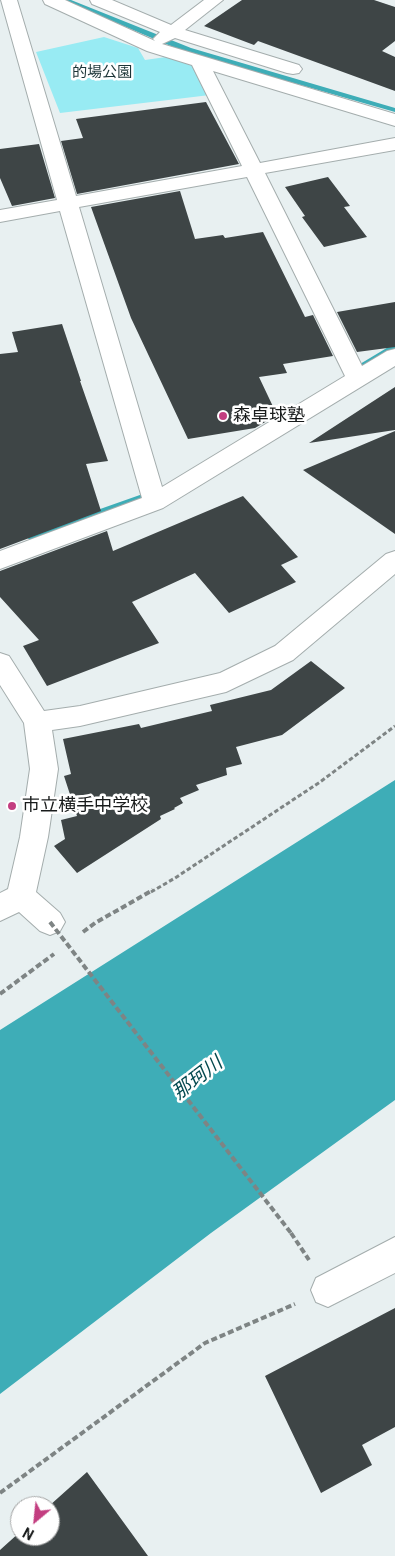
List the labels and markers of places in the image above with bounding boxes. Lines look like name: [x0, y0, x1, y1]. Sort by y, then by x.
place label: 森卓球塾: [233, 405, 305, 427]
marker: 森卓球塾: [217, 410, 229, 422]
place label: 市立横手中学校: [22, 795, 148, 817]
marker: 市立横手中学校: [6, 800, 18, 812]

